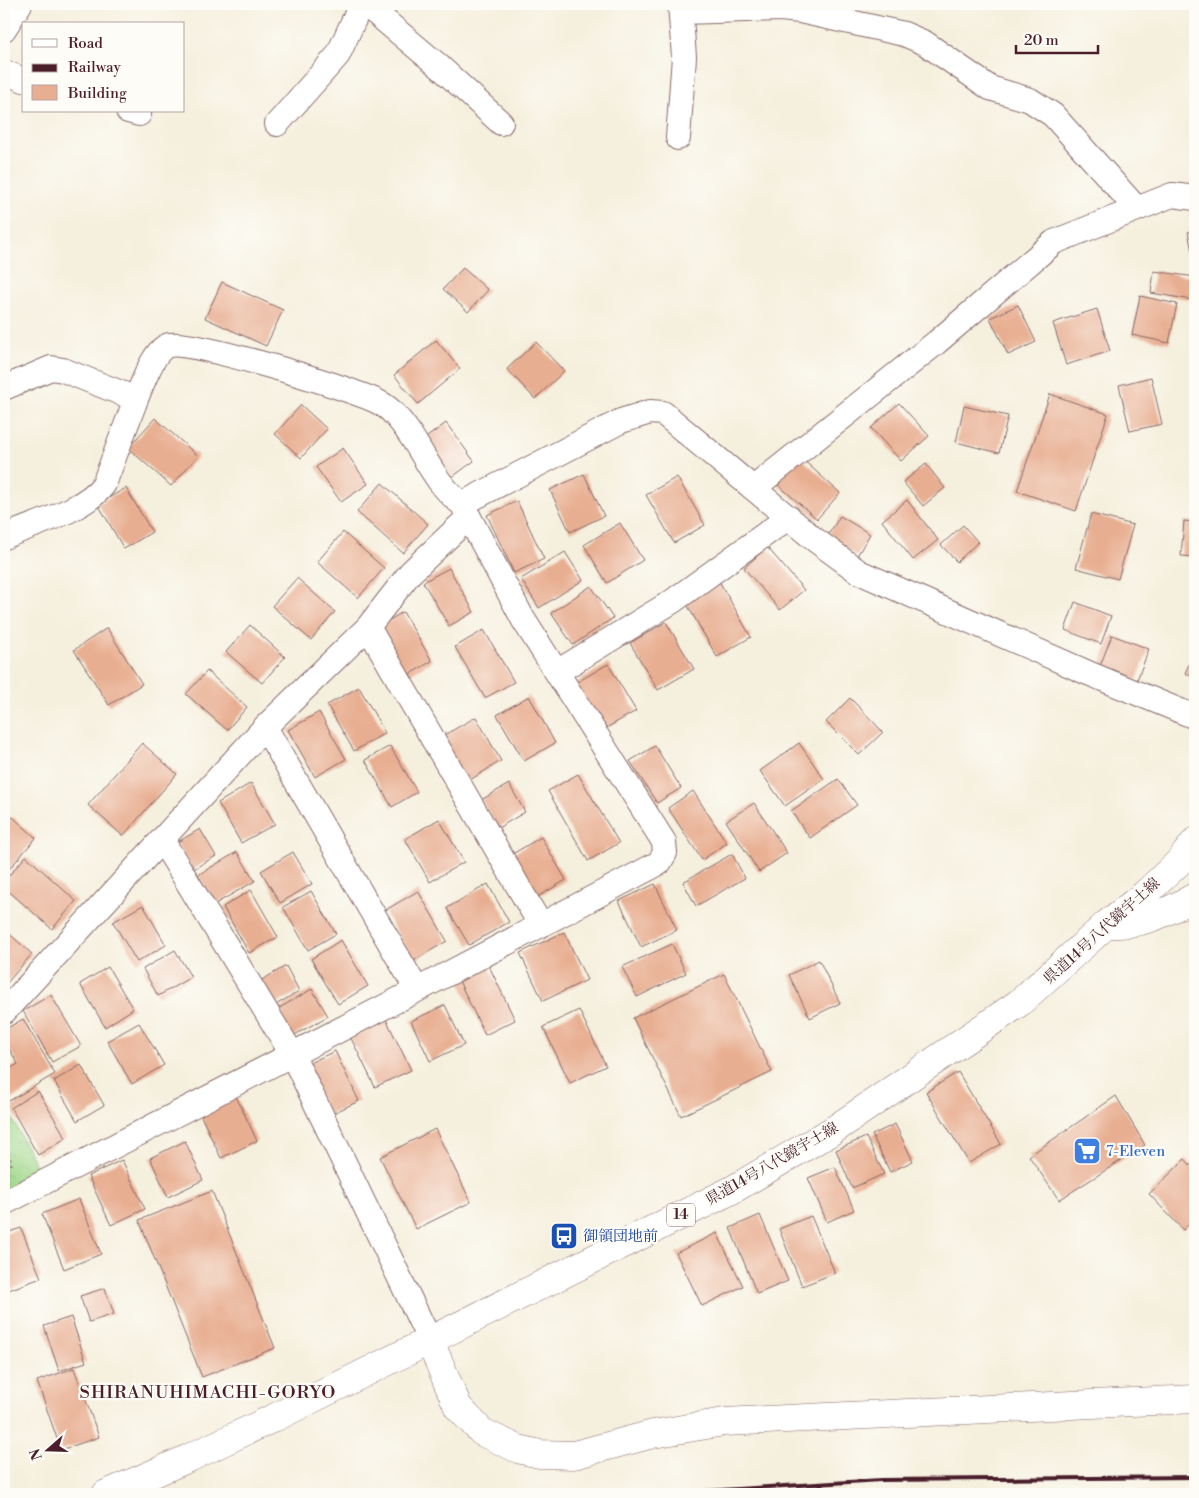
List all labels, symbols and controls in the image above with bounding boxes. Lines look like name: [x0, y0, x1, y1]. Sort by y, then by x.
legend: [22, 22, 185, 112]
scale bar: [1016, 22, 1099, 54]
text: 20 m: [1024, 31, 1059, 50]
text: Road: [68, 34, 103, 53]
text: Railway: [68, 58, 122, 77]
text: Building: [67, 84, 127, 103]
street label: 県道14号八代鏡宇土線: [1040, 874, 1164, 988]
street label: 県道14号八代鏡宇土線: [702, 1118, 842, 1210]
supermarket icon: 7-Eleven: [1072, 1136, 1102, 1166]
place label: 7-Eleven: [1106, 1142, 1165, 1161]
road number: 14: [667, 1204, 695, 1226]
bus stop icon: 御領団地前: [549, 1221, 579, 1251]
place label: 御領団地前: [583, 1227, 658, 1246]
district label: SHIRANUHIMACHI-GORYO: [80, 1381, 336, 1404]
north arrow: [22, 1426, 72, 1476]
text: N: [26, 1446, 47, 1462]

